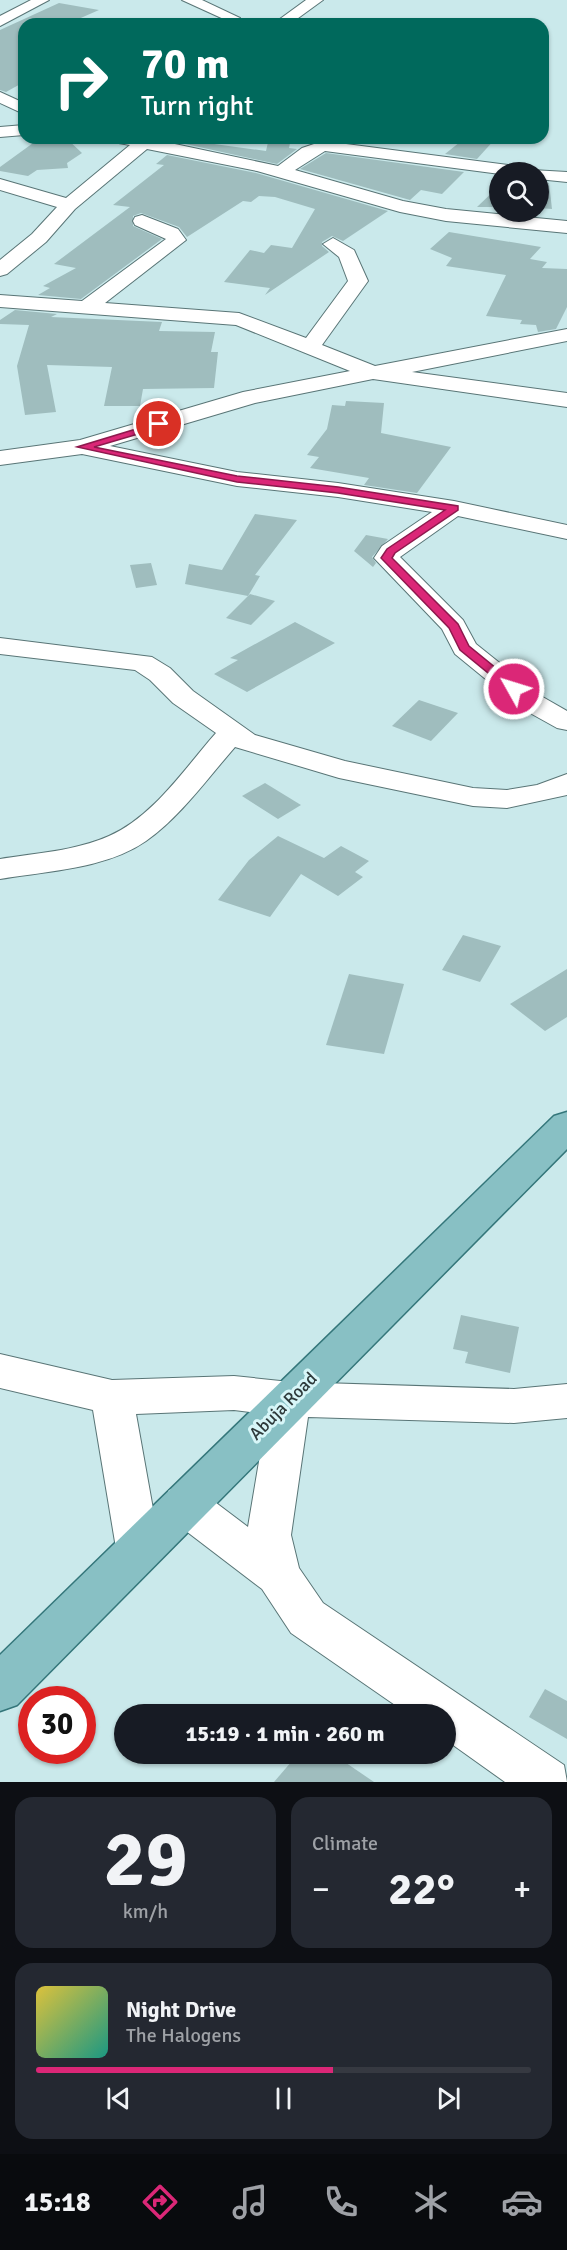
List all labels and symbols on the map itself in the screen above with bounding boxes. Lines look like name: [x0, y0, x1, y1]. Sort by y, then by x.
pin: [133, 398, 184, 449]
position arrow: [482, 657, 546, 721]
street label: Abuja Road: [244, 1367, 322, 1445]
speed limit sign: 30: [18, 1686, 96, 1764]

